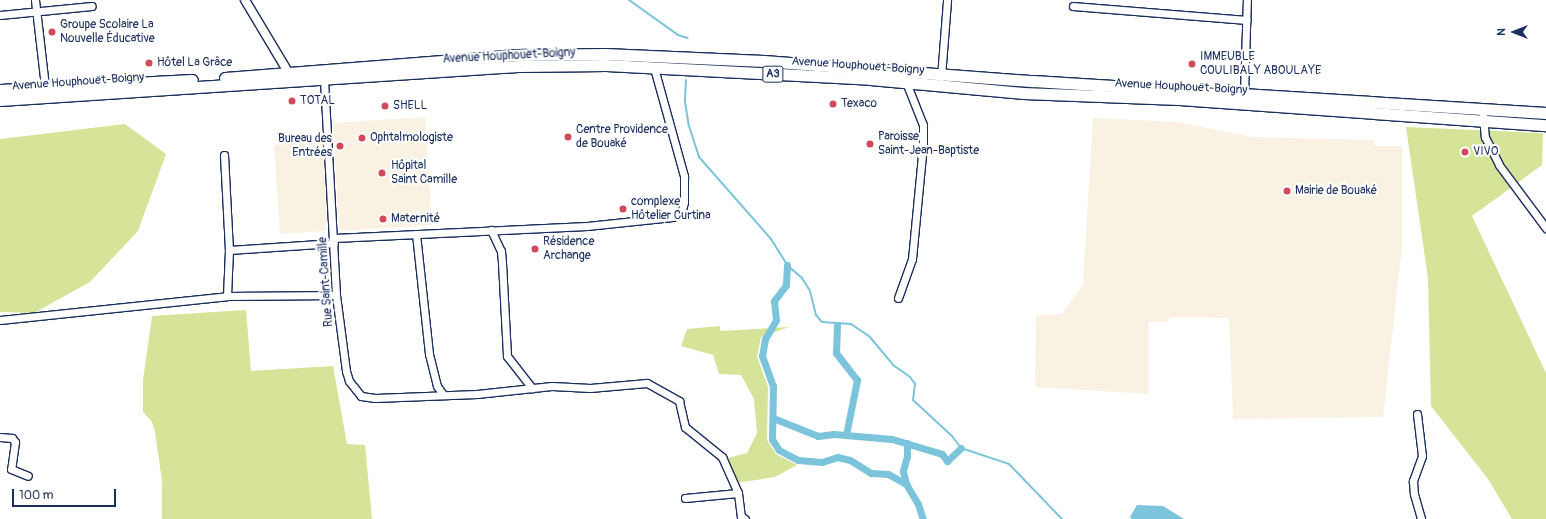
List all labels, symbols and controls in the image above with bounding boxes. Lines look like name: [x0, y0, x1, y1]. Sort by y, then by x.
north arrow: [1494, 12, 1534, 52]
place label: Groupe Scolaire La Nouvelle Éducative: [60, 18, 155, 46]
marker: Groupe Scolaire La Nouvelle Éducative: [47, 27, 57, 37]
text: N: [1495, 28, 1508, 36]
street label: Avenue Houphouët-Boigny: [442, 45, 576, 67]
place label: IMMEUBLE COULIBALY ABOULAYE: [1200, 50, 1321, 78]
street label: Avenue Houphouët-Boigny: [791, 54, 925, 78]
place label: Hôtel La Grâce: [157, 56, 232, 70]
marker: Hôtel La Grâce: [144, 58, 154, 68]
marker: IMMEUBLE COULIBALY ABOULAYE: [1187, 59, 1197, 69]
road number: A3: [762, 65, 784, 83]
street label: Avenue Houphouët-Boigny: [11, 70, 145, 94]
street label: Avenue Houphouët-Boigny: [1114, 76, 1248, 98]
place label: TOTAL: [300, 94, 335, 108]
marker: TOTAL: [287, 96, 297, 106]
place label: Texaco: [841, 97, 877, 111]
place label: SHELL: [393, 99, 427, 113]
marker: Texaco: [828, 99, 838, 109]
marker: SHELL: [380, 101, 390, 111]
place label: Centre Providence de Bouaké: [576, 123, 668, 151]
place label: Paroisse Saint-Jean-Baptiste: [878, 130, 979, 158]
place label: Ophtalmologiste: [370, 131, 453, 145]
place label: Bureau des Entrées: [278, 132, 332, 160]
marker: Centre Providence de Bouaké: [563, 132, 573, 142]
marker: Ophtalmologiste: [357, 133, 367, 143]
marker: Paroisse Saint-Jean-Baptiste: [865, 139, 875, 149]
marker: Bureau des Entrées: [335, 141, 345, 151]
place label: VIVO: [1473, 145, 1498, 159]
marker: VIVO: [1460, 147, 1470, 157]
place label: Hôpital Saint Camille: [391, 159, 457, 187]
marker: Hôpital Saint Camille: [376, 167, 388, 179]
place label: Mairie de Bouaké: [1295, 184, 1377, 198]
marker: Mairie de Bouaké: [1282, 186, 1292, 196]
place label: complexe Hôtelier Curtina: [631, 195, 711, 223]
marker: complexe Hôtelier Curtina: [618, 204, 628, 214]
place label: Maternité: [391, 212, 440, 226]
marker: Maternité: [378, 214, 388, 224]
place label: Résidence Archange: [543, 235, 594, 263]
street label: Rue Saint-Camille: [316, 237, 336, 327]
marker: Résidence Archange: [530, 244, 540, 254]
scale bar: [14, 481, 118, 507]
text: 100 m: [19, 488, 53, 503]

